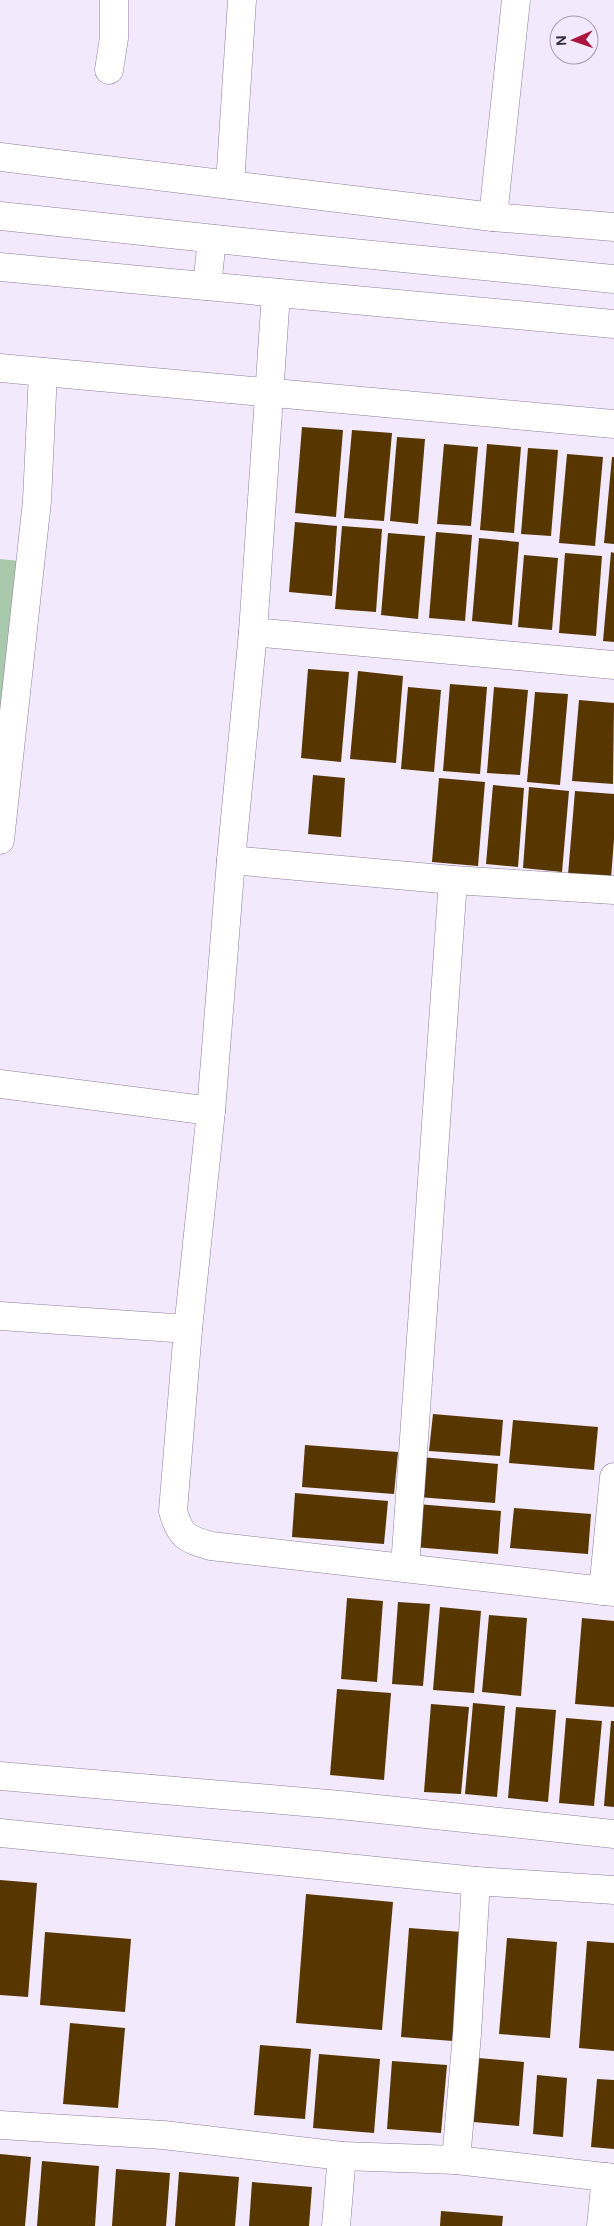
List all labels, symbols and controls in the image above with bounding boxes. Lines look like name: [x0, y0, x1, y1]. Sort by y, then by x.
north arrow: [549, 15, 599, 65]
text: N: [552, 35, 570, 46]

